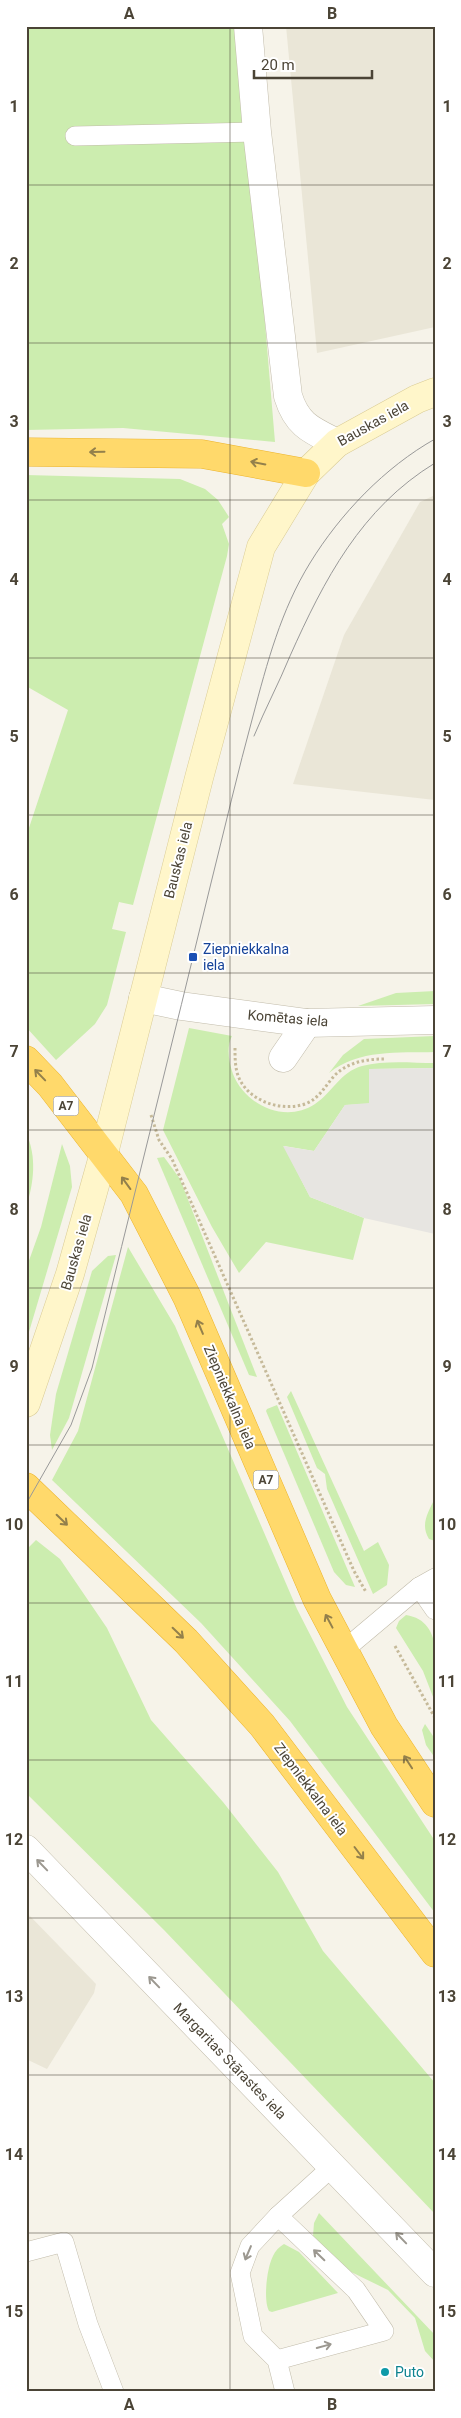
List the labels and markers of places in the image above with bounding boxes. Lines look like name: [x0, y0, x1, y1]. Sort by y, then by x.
place label: Ziepniekkalna iela: [203, 941, 289, 973]
marker: Ziepniekkalna iela: [187, 951, 199, 963]
place label: Puto: [395, 2364, 424, 2380]
marker: Puto: [379, 2366, 391, 2378]

